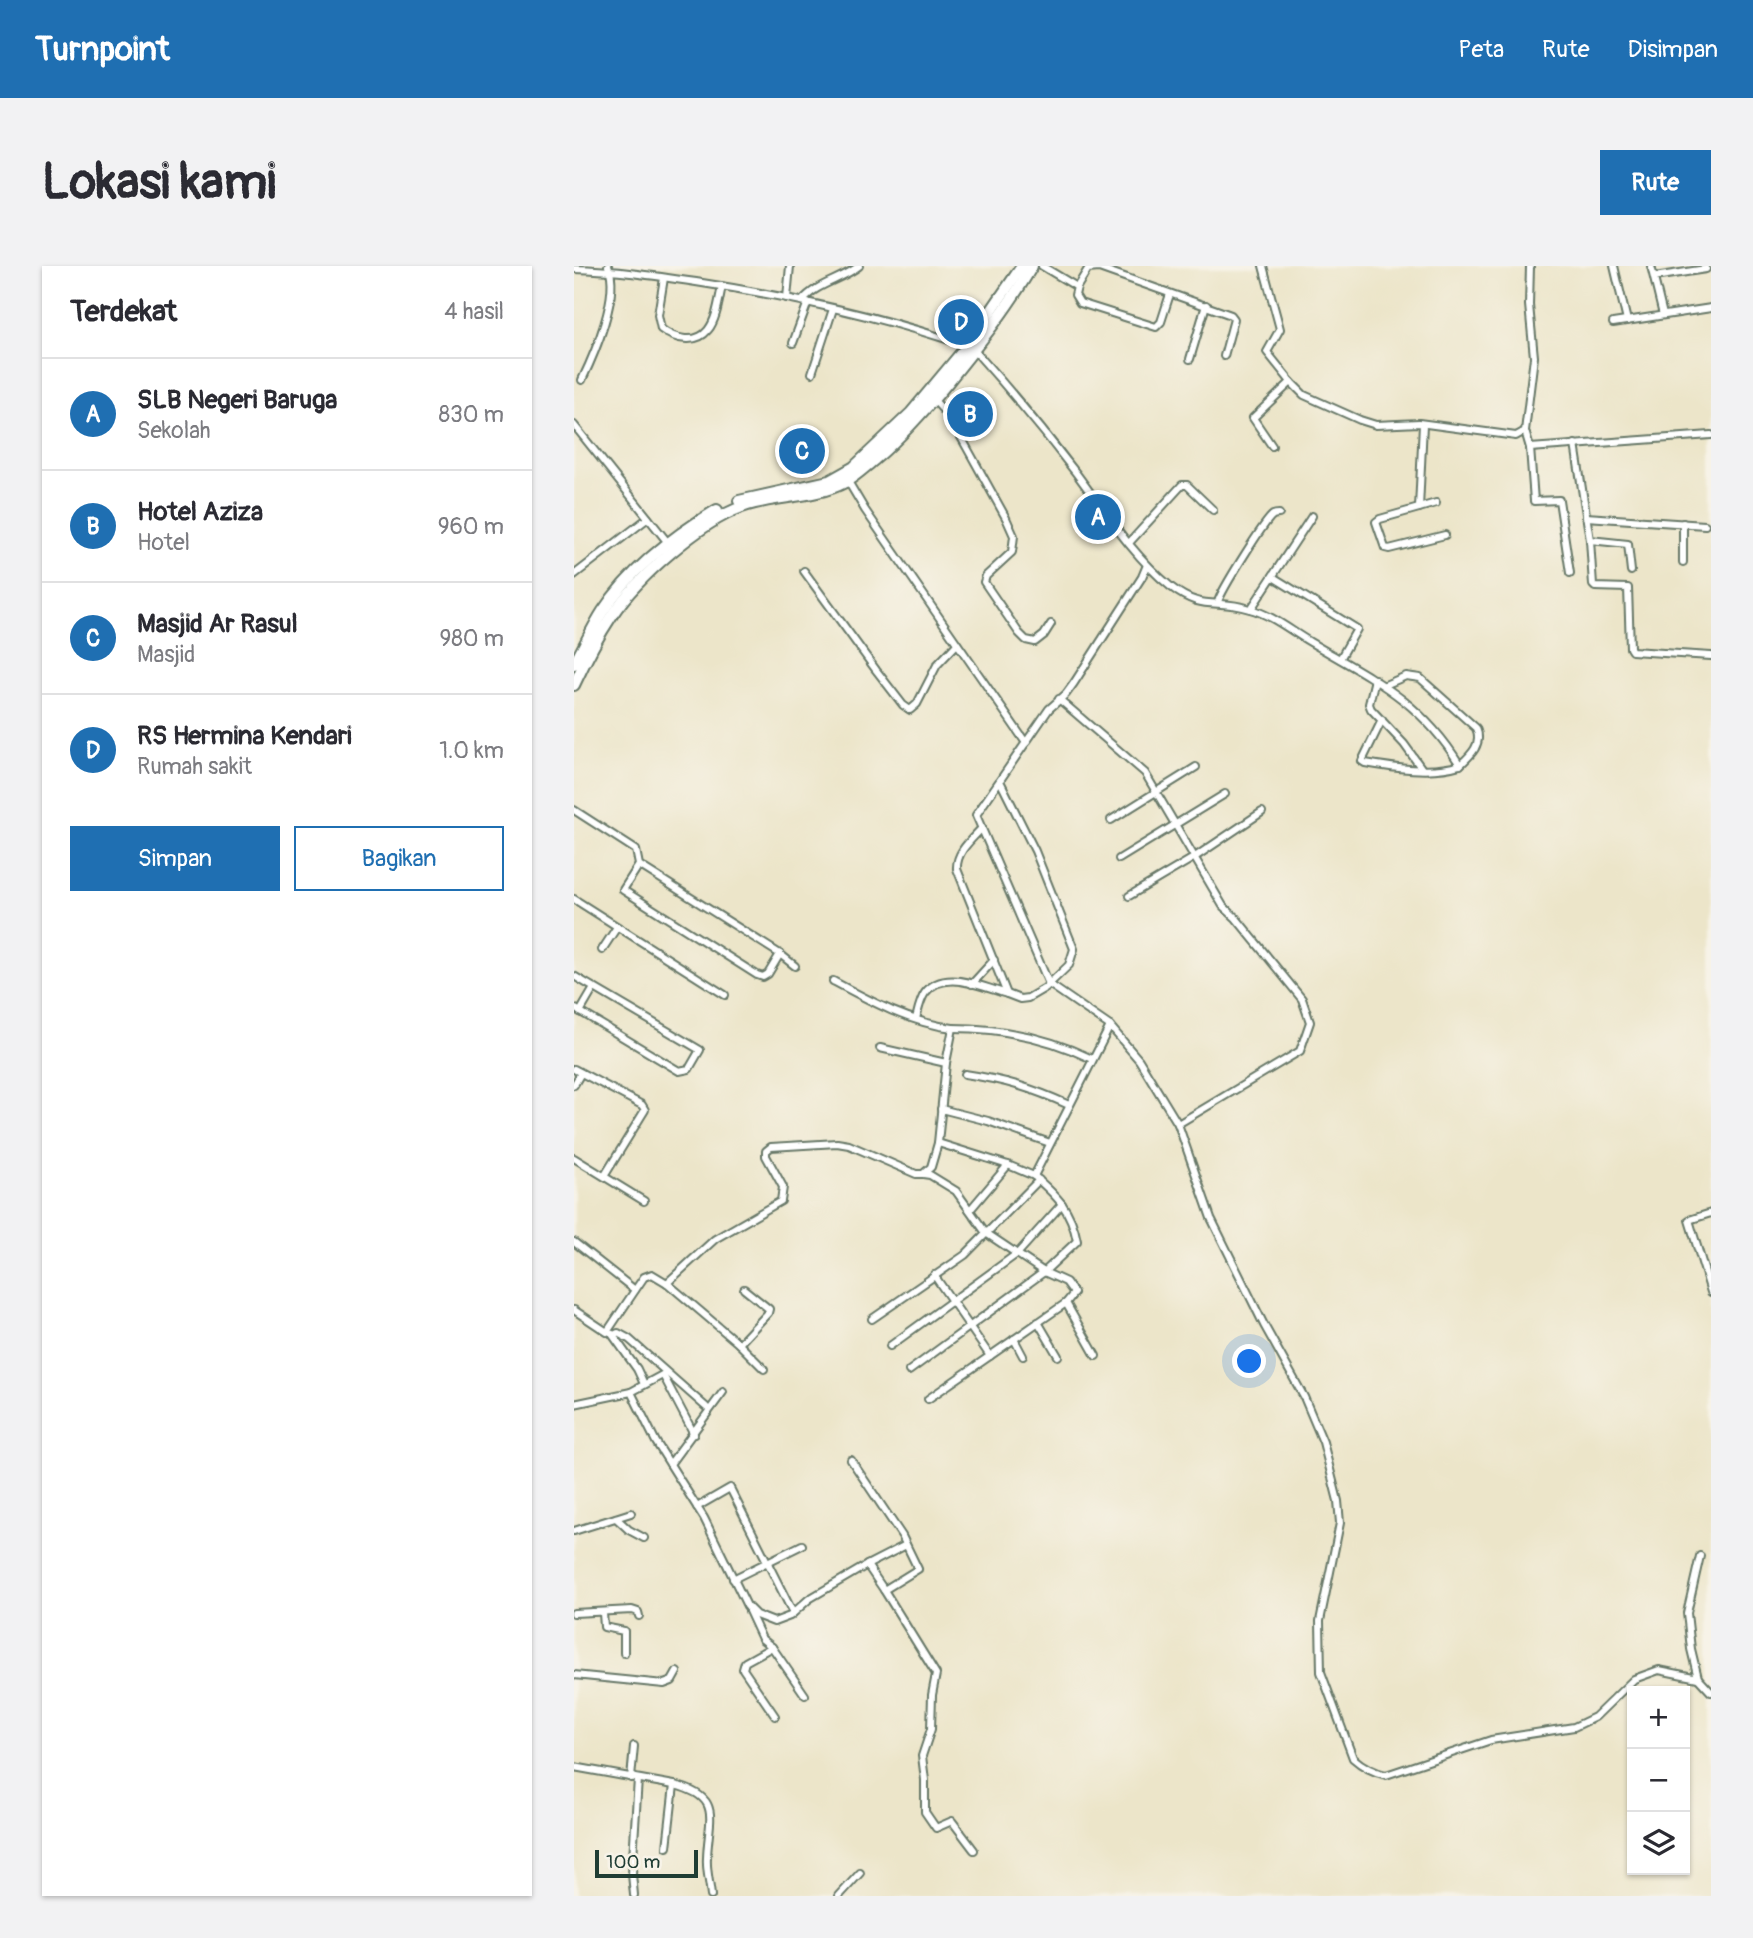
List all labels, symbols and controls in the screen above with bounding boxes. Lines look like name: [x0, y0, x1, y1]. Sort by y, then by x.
text: Turnpoint: [35, 29, 170, 70]
text: Peta: [1458, 35, 1504, 64]
text: Rute: [1542, 35, 1590, 64]
text: Disimpan: [1628, 35, 1718, 64]
button: Rute: [1600, 150, 1711, 215]
text: Lokasi kami: [42, 152, 276, 213]
text: Terdekat: [70, 293, 177, 330]
pin: D: [938, 296, 984, 348]
text: 4 hasil: [444, 297, 504, 326]
text: SLB Negeri Baruga: [137, 384, 337, 416]
pin: B: [947, 388, 993, 440]
text: A: [86, 400, 100, 429]
text: 830 m: [438, 400, 504, 429]
text: Sekolah: [137, 416, 211, 445]
pin: C: [779, 425, 825, 477]
pin: A: [1075, 491, 1121, 543]
text: Hotel Aziza: [137, 496, 263, 528]
text: B: [86, 512, 100, 541]
text: 960 m: [438, 512, 504, 541]
text: Hotel: [137, 528, 190, 557]
text: Masjid Ar Rasul: [137, 608, 298, 640]
text: C: [86, 624, 100, 653]
text: 980 m: [439, 624, 504, 653]
text: Masjid: [137, 640, 195, 669]
text: RS Hermina Kendari: [137, 720, 352, 752]
text: D: [86, 736, 100, 765]
text: 1.0 km: [439, 736, 504, 765]
text: Rumah sakit: [137, 752, 252, 781]
button: Simpan: [70, 826, 280, 891]
button: Bagikan: [294, 826, 504, 891]
your location: [1232, 1344, 1266, 1378]
map controls: [1627, 1686, 1690, 1875]
button: +: [1627, 1686, 1690, 1749]
button: −: [1627, 1749, 1690, 1812]
button: layers: [1627, 1812, 1690, 1875]
scale bar: [595, 1847, 698, 1879]
text: 100 m: [606, 1850, 660, 1874]

